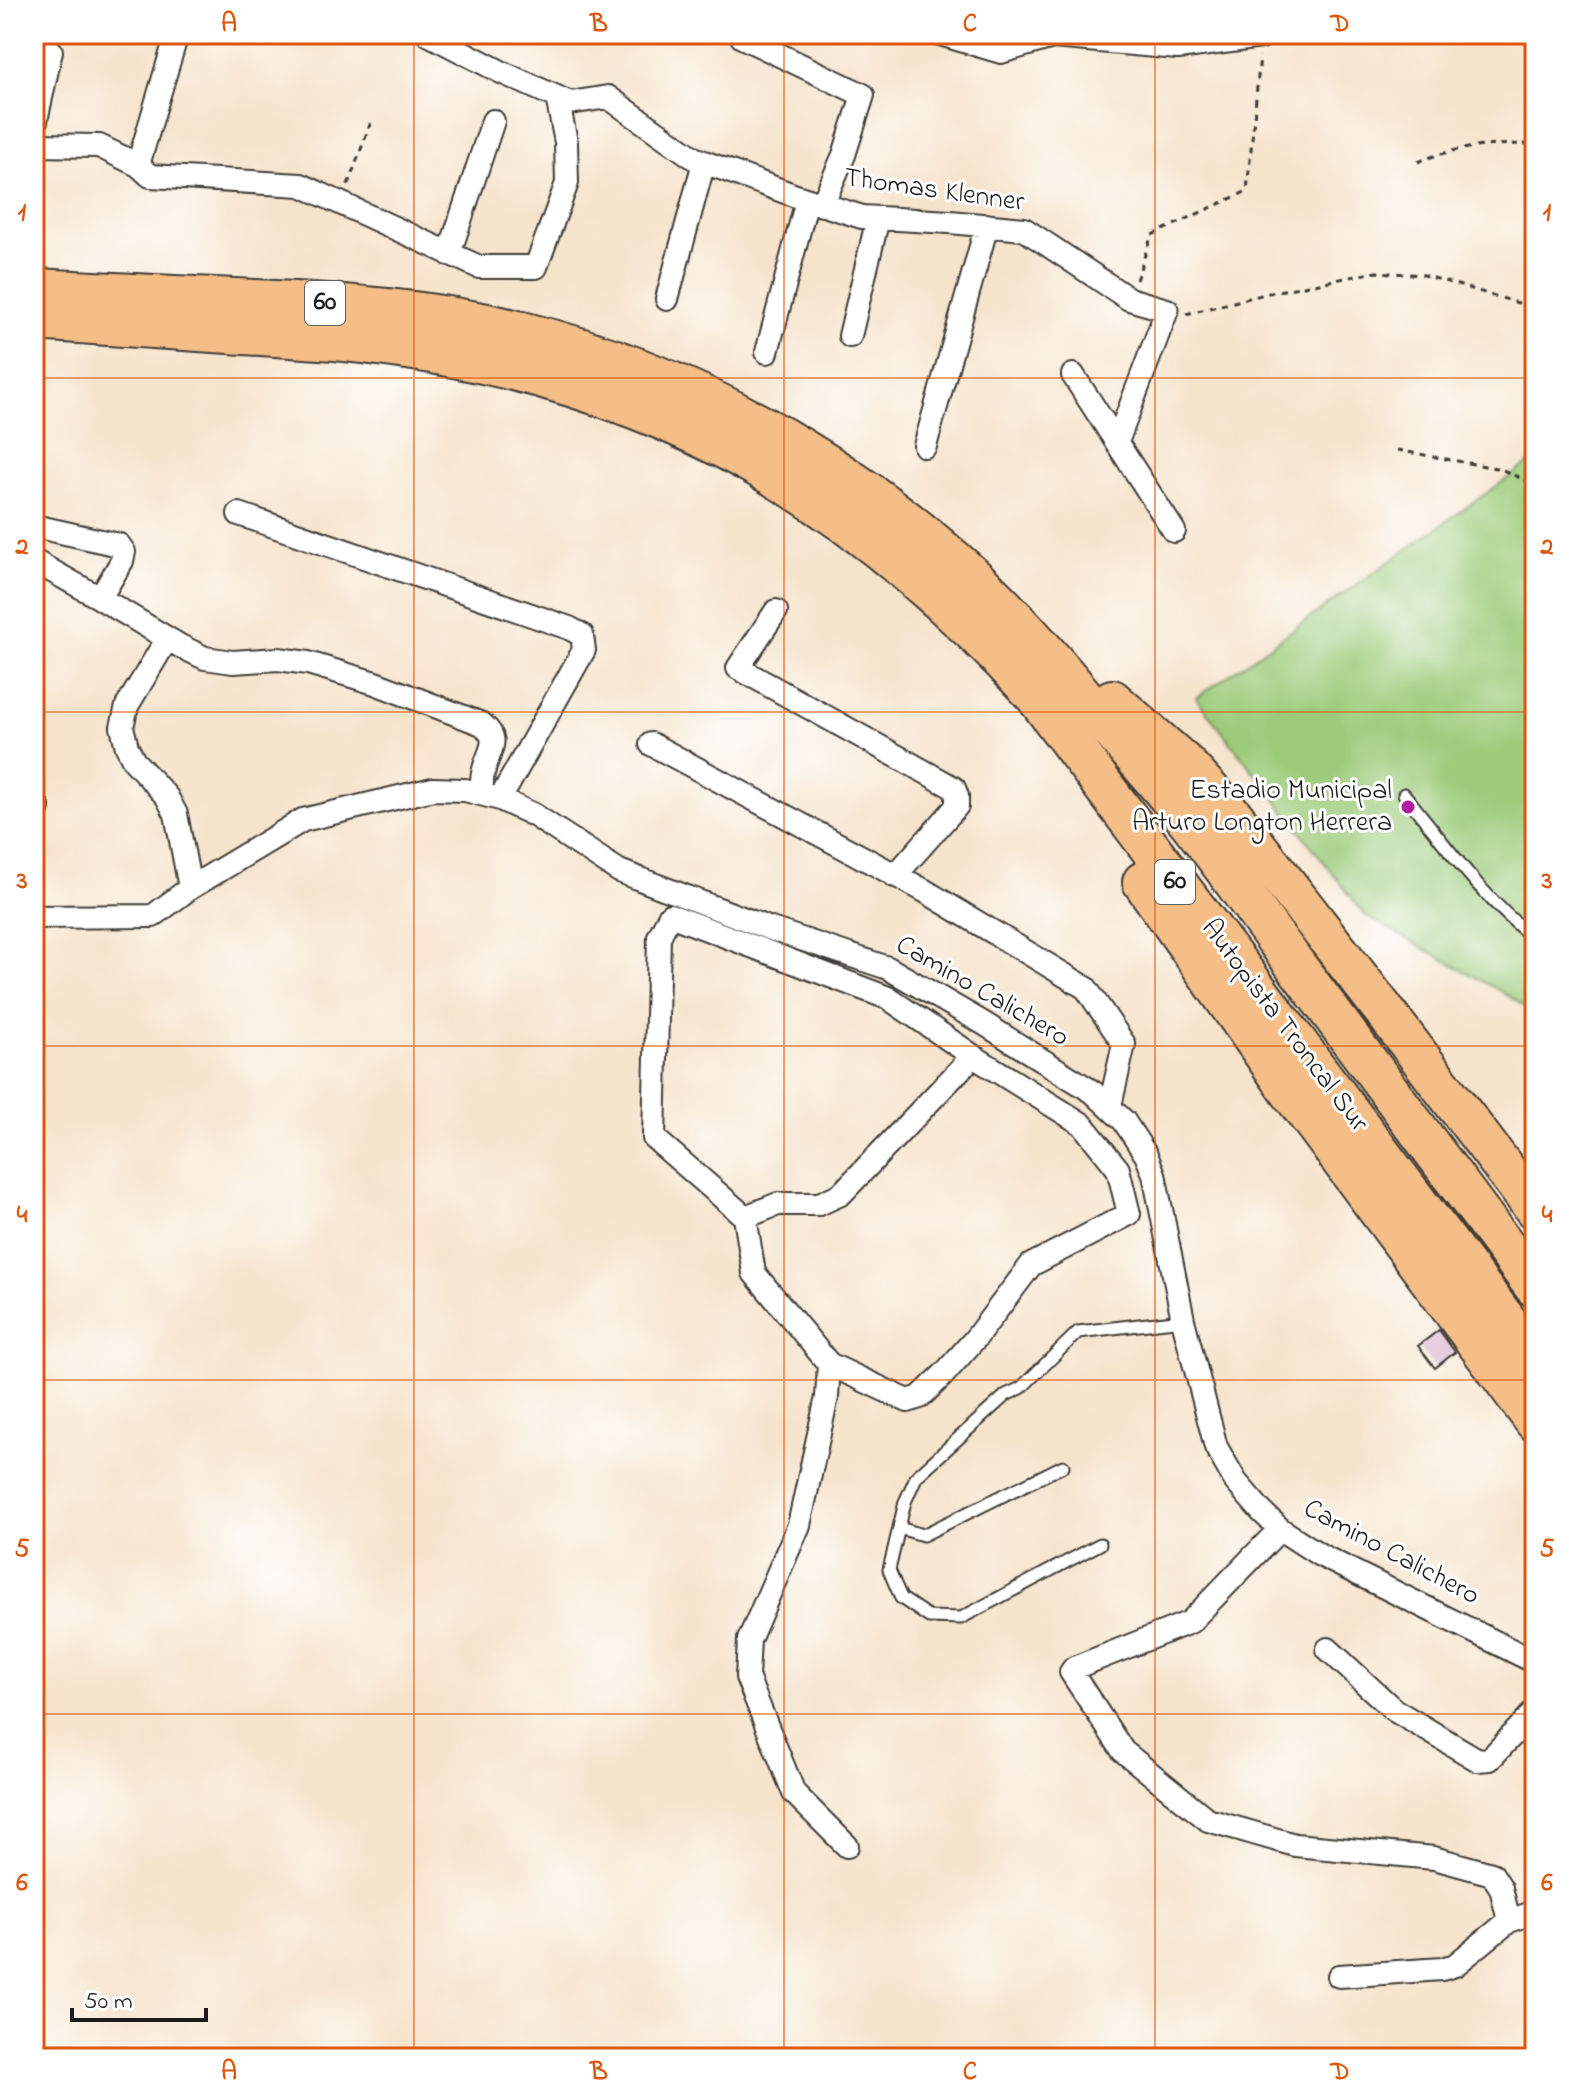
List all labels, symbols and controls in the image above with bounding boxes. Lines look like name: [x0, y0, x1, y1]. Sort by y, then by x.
text: A: [221, 6, 237, 44]
text: B: [589, 6, 608, 44]
text: C: [963, 6, 977, 44]
text: D: [1329, 6, 1350, 44]
street label: Thomas Klenner: [841, 158, 1027, 224]
text: 1: [18, 195, 27, 233]
text: 1: [1543, 195, 1552, 233]
road number: 60: [305, 281, 345, 325]
text: 2: [15, 529, 29, 567]
text: 2: [1540, 529, 1554, 567]
place label: Estadio Municipal Arturo Longton Herrera: [1132, 771, 1392, 844]
marker: Estadio Municipal Arturo Longton Herrera: [1399, 798, 1417, 816]
road number: 60: [1155, 860, 1195, 904]
text: 3: [16, 863, 28, 901]
text: 3: [1541, 863, 1553, 901]
street label: Autopista Troncal Sur: [1190, 911, 1378, 1142]
street label: Camino Calichero: [888, 926, 1076, 1058]
text: 4: [17, 1197, 28, 1235]
text: 4: [1542, 1197, 1553, 1235]
street label: Camino Calichero: [1296, 1489, 1486, 1617]
text: 5: [15, 1531, 30, 1569]
text: 5: [1540, 1531, 1555, 1569]
text: 6: [16, 1865, 28, 1903]
text: 6: [1541, 1865, 1553, 1903]
scale bar: [72, 1972, 206, 2022]
text: 50 m: [84, 1985, 133, 2020]
text: A: [221, 2054, 237, 2092]
text: B: [589, 2054, 608, 2092]
text: C: [963, 2054, 977, 2092]
text: D: [1329, 2054, 1350, 2092]

